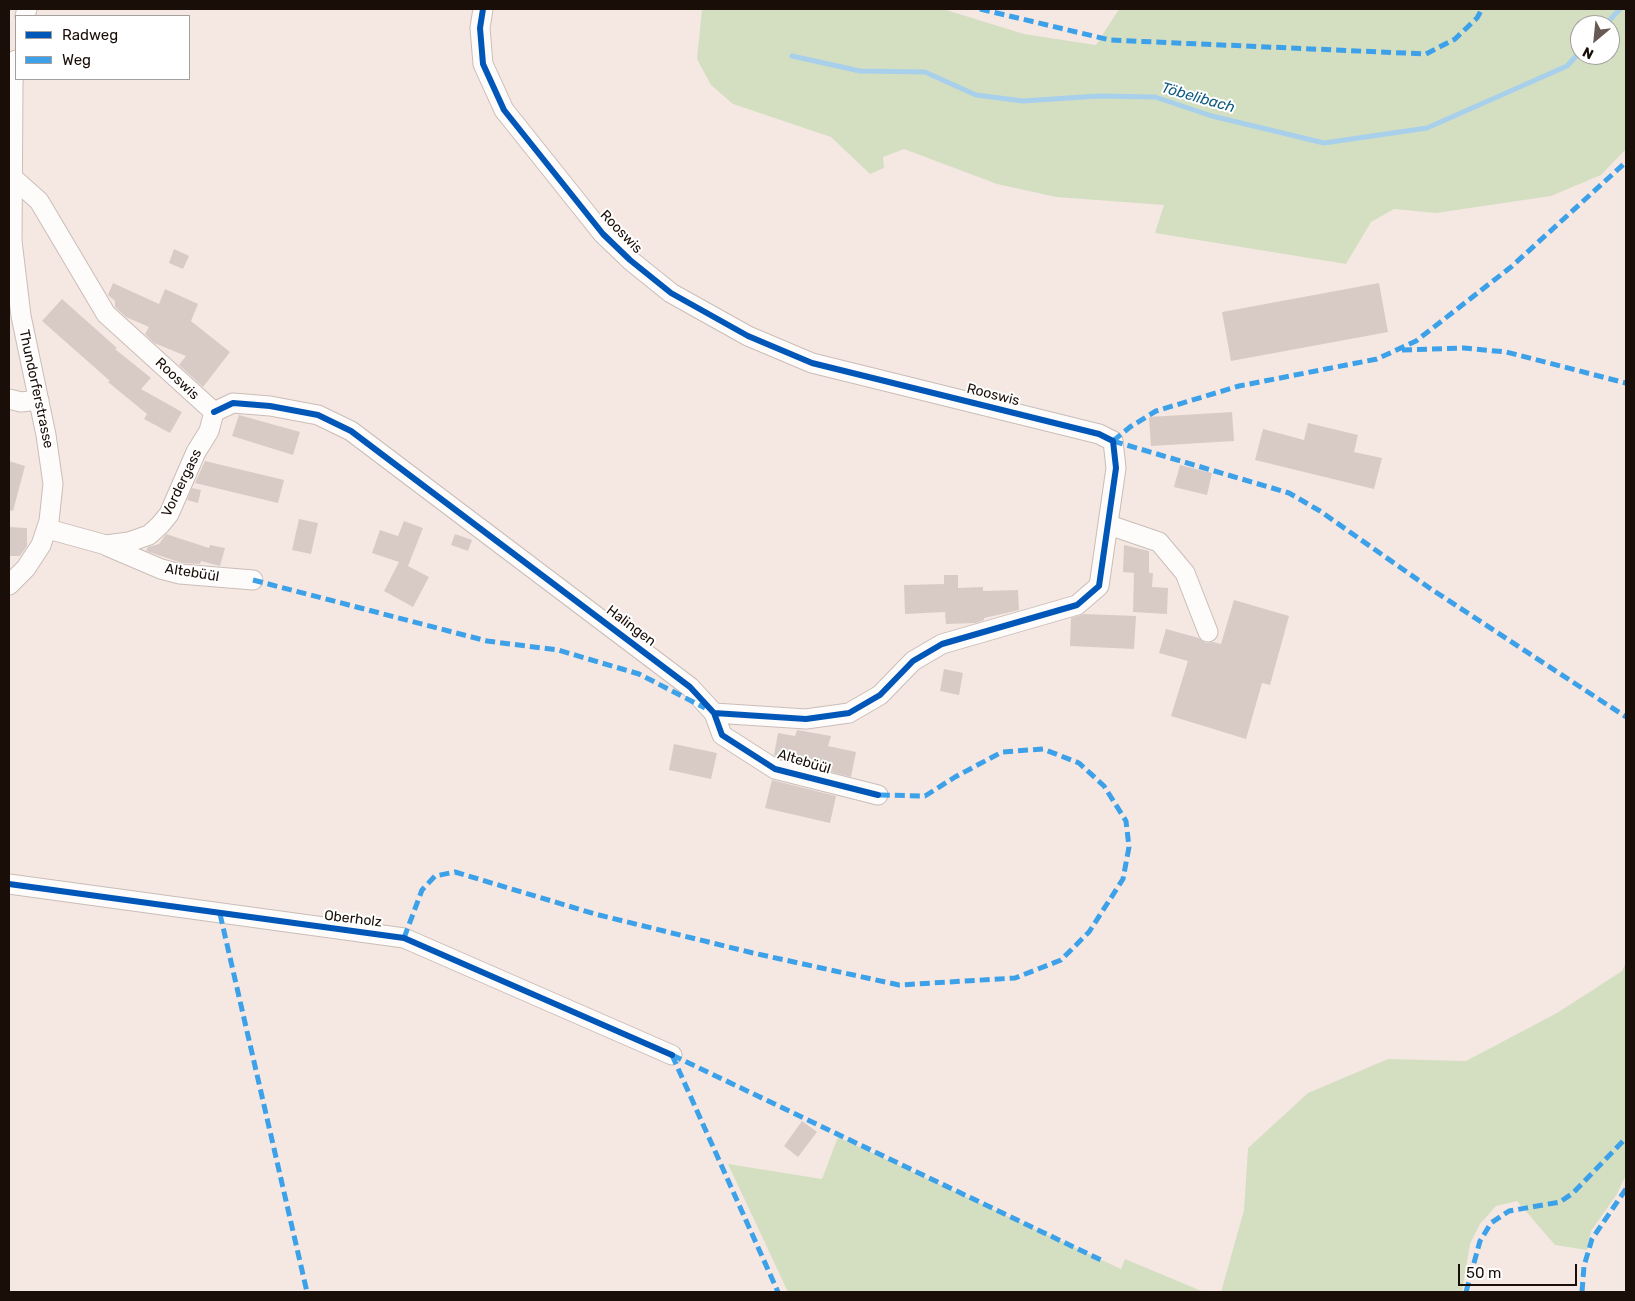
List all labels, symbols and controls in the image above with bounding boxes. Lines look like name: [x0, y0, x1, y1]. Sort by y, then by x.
legend: [15, 15, 190, 80]
north arrow: [1570, 15, 1620, 65]
text: Radweg: [62, 26, 118, 44]
text: N: [1580, 43, 1597, 63]
text: Weg: [62, 51, 91, 69]
water label: Töbelibach: [1159, 79, 1237, 117]
street label: Rooswis: [596, 207, 646, 257]
street label: Thundorferstrasse: [15, 328, 57, 450]
street label: Rooswis: [152, 354, 202, 404]
street label: Rooswis: [965, 380, 1021, 410]
street label: Vordergass: [158, 446, 206, 520]
street label: Altebüül: [164, 560, 220, 586]
street label: Halingen: [603, 602, 659, 650]
street label: Altebüül: [775, 746, 833, 778]
street label: Oberholz: [323, 907, 383, 931]
scale bar: [1460, 1254, 1579, 1286]
text: 50 m: [1466, 1264, 1501, 1282]

